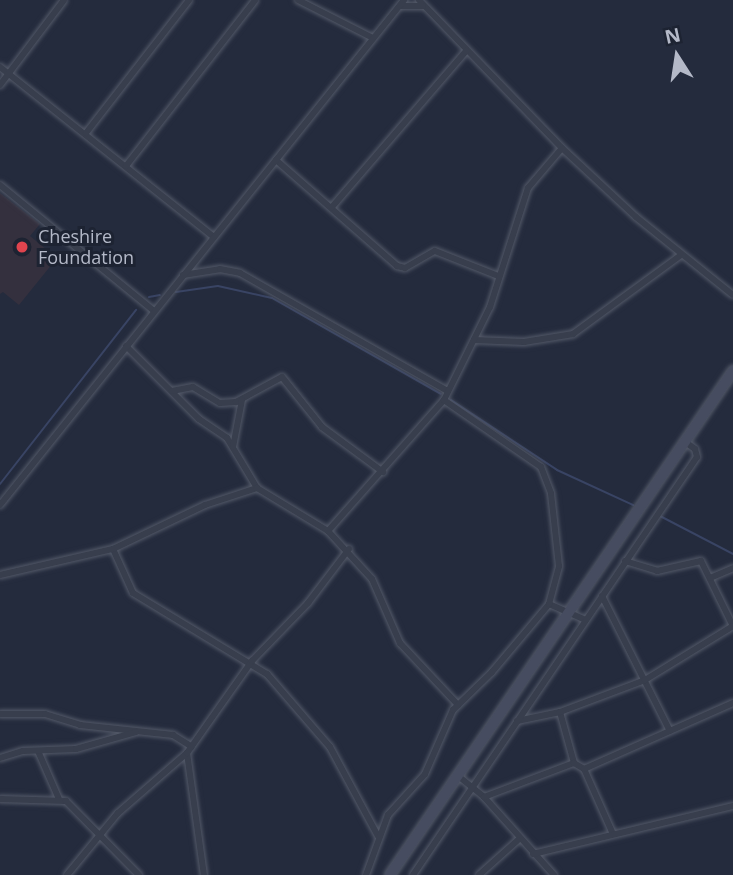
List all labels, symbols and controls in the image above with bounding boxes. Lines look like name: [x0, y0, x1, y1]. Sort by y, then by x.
north arrow: [642, 21, 712, 91]
text: N: [662, 21, 683, 50]
place label: Cheshire Foundation: [38, 226, 134, 268]
marker: Cheshire Foundation: [12, 237, 32, 257]

